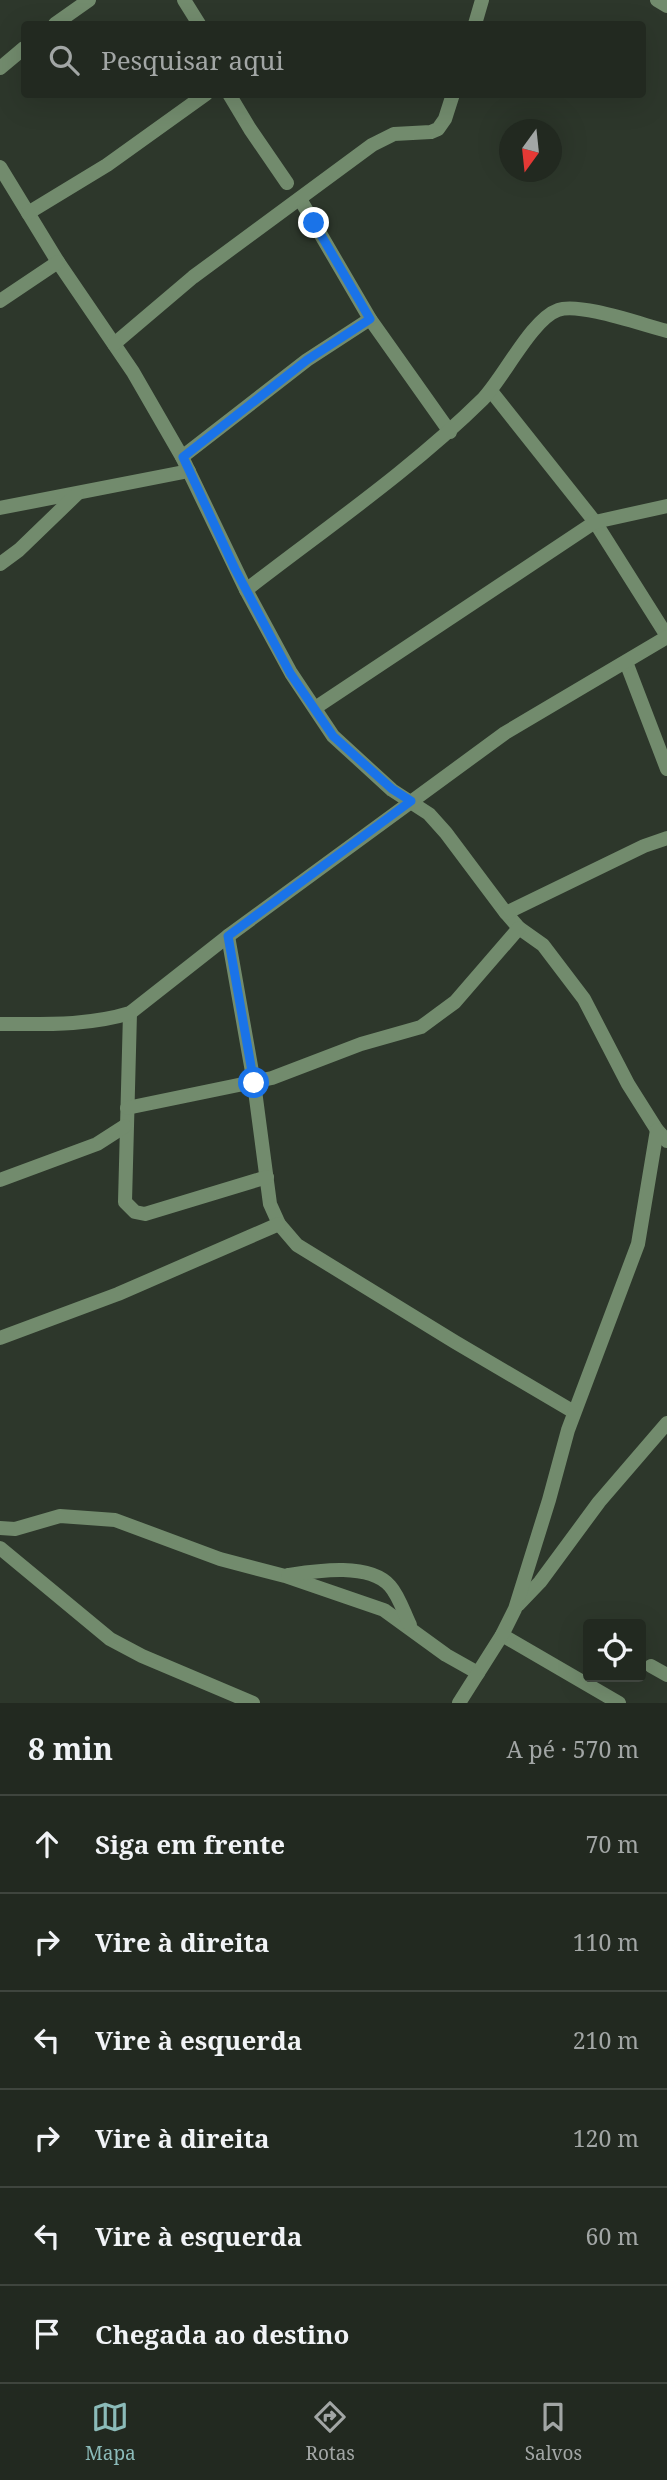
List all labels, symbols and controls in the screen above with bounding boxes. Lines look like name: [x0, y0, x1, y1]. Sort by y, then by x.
search box: [21, 21, 646, 98]
icon: search: [45, 41, 83, 79]
text: Pesquisar aqui: [101, 42, 284, 78]
north arrow: [499, 119, 562, 182]
route end: [298, 207, 329, 238]
route start: [238, 1067, 269, 1098]
map controls: [583, 1619, 646, 1682]
button: locate: [583, 1619, 646, 1682]
text: 8 min: [28, 1728, 113, 1769]
text: A pé · 570 m: [506, 1733, 639, 1765]
icon: ahead: [28, 1825, 66, 1863]
text: Siga em frente: [95, 1826, 285, 1862]
text: 70 m: [586, 1828, 639, 1860]
icon: right: [28, 1923, 66, 1961]
text: Vire à direita: [95, 1924, 270, 1960]
text: 110 m: [573, 1926, 639, 1958]
icon: left: [28, 2021, 66, 2059]
text: Vire à esquerda: [95, 2022, 302, 2058]
text: 210 m: [573, 2024, 639, 2056]
icon: right: [28, 2119, 66, 2157]
text: Vire à direita: [95, 2120, 270, 2156]
text: 120 m: [573, 2122, 639, 2154]
icon: left: [28, 2217, 66, 2255]
text: Vire à esquerda: [95, 2218, 302, 2254]
text: 60 m: [586, 2220, 639, 2252]
icon: arrive: [28, 2315, 66, 2353]
text: Chegada ao destino: [95, 2316, 350, 2352]
tab: Mapa: [85, 2398, 136, 2466]
tab: Rotas: [306, 2398, 355, 2466]
tab: Salvos: [525, 2398, 582, 2466]

